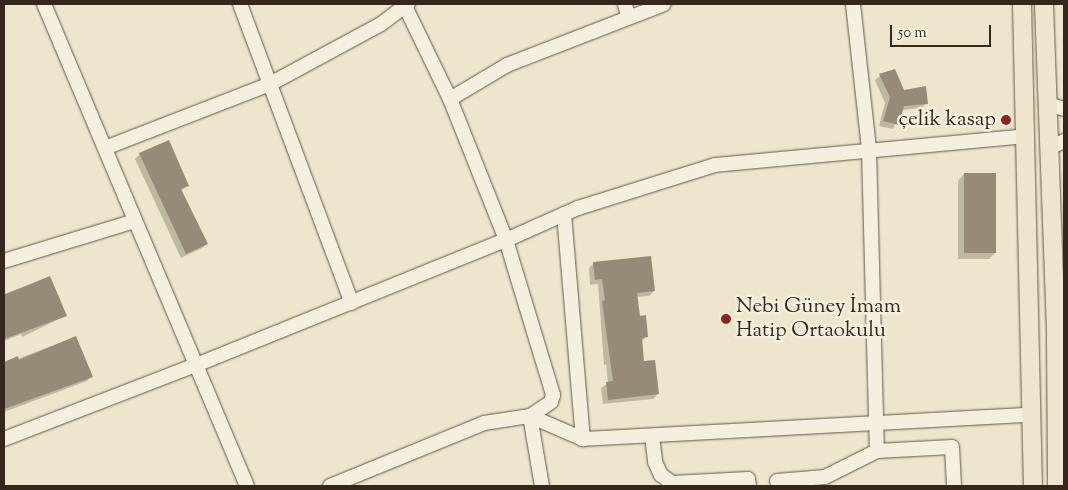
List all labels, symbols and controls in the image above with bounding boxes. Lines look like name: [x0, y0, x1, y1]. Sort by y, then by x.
scale bar: [893, 15, 994, 47]
text: 50 m: [898, 23, 927, 44]
place label: çelik kasap: [899, 107, 996, 133]
marker: çelik kasap: [1000, 114, 1012, 126]
place label: Nebi Güney İmam Hatip Ortaokulu: [736, 294, 901, 344]
marker: Nebi Güney İmam Hatip Ortaokulu: [720, 313, 732, 325]

